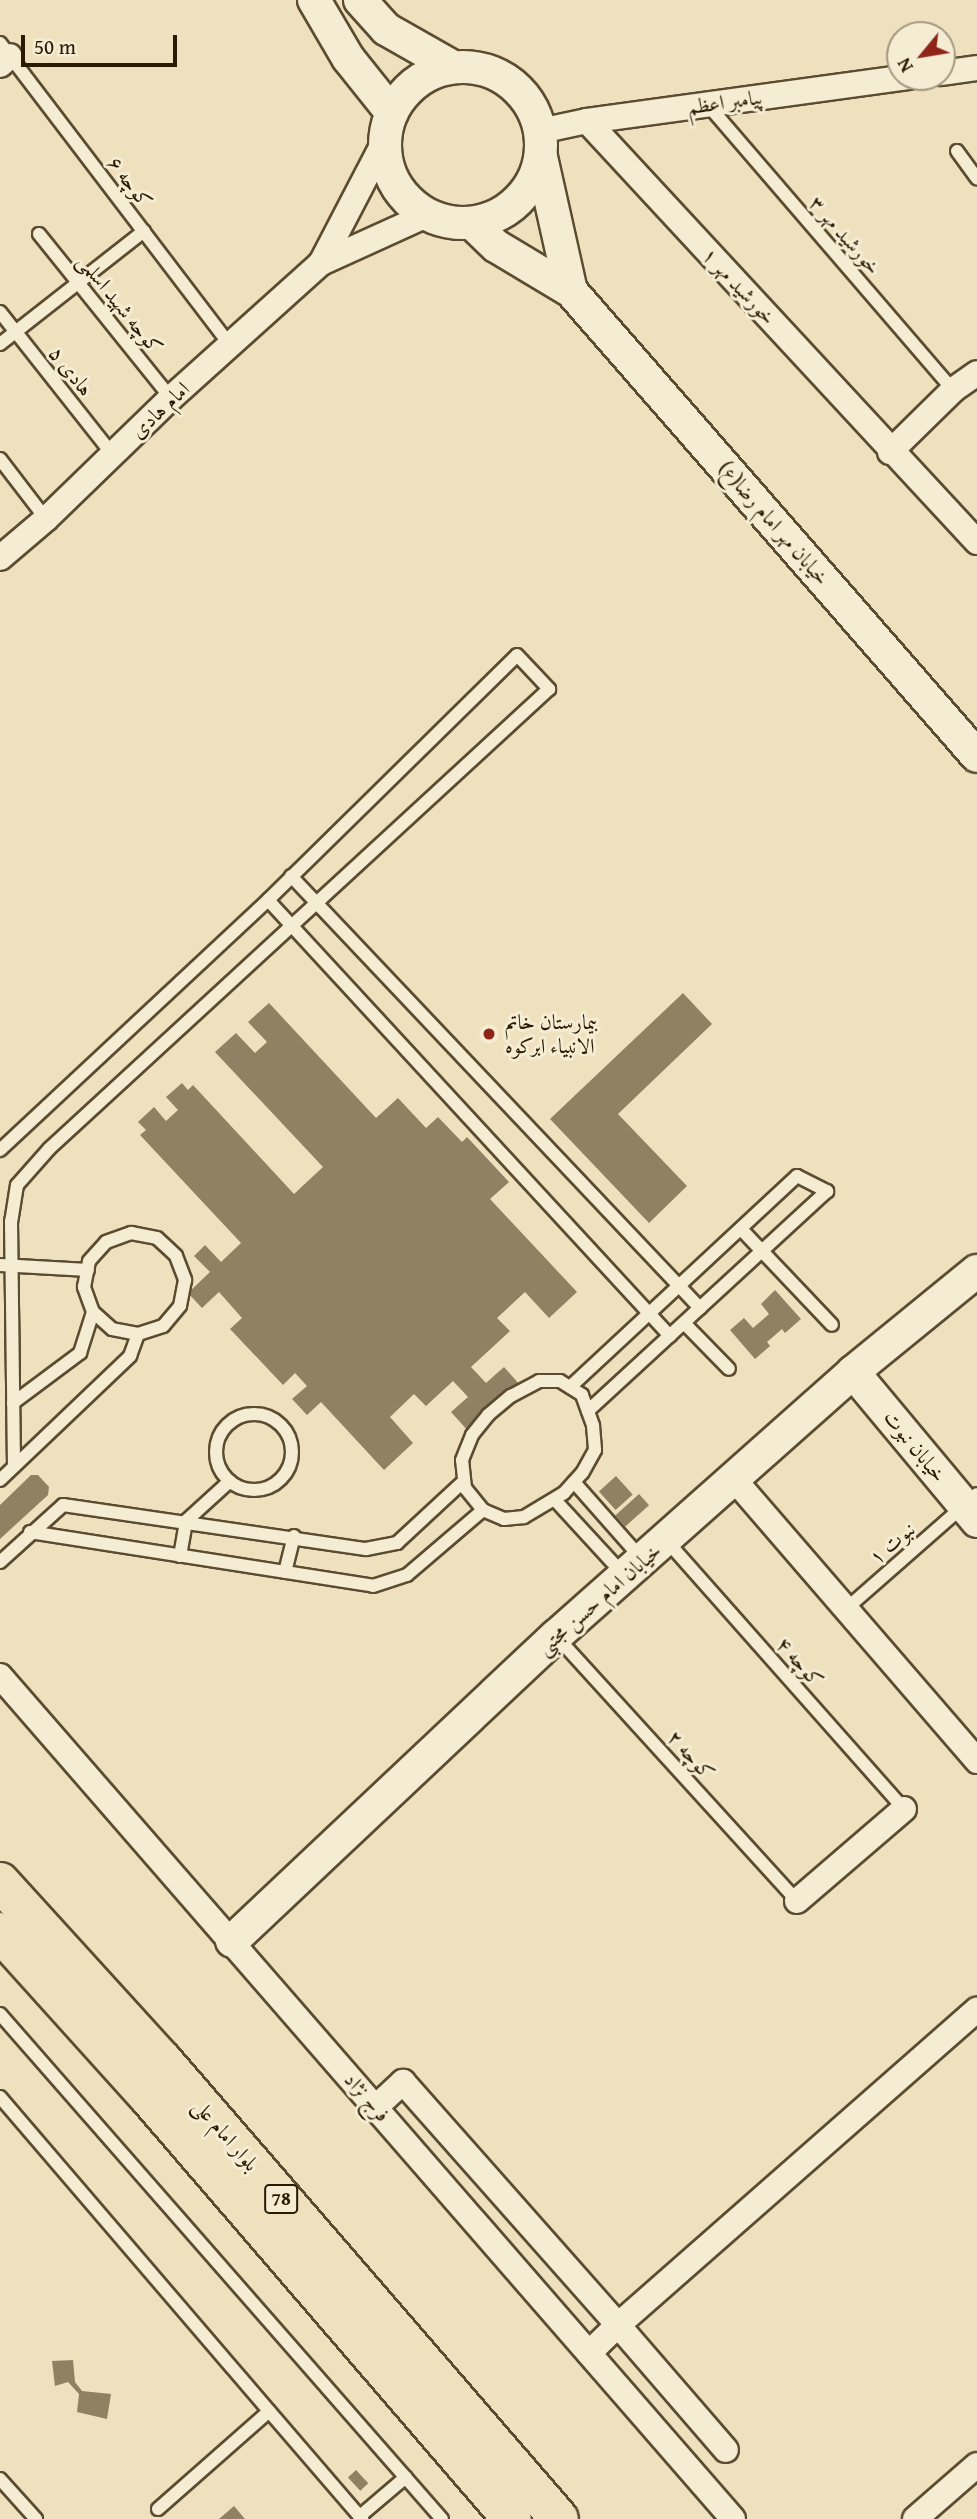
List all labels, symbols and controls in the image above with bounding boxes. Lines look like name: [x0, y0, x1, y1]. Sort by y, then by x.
scale bar: [24, 21, 180, 65]
north arrow: [886, 21, 956, 91]
text: 50 m: [34, 31, 76, 62]
text: N: [889, 53, 920, 78]
street label: پیامبر اعظم: [686, 84, 764, 120]
street label: کوچه ۶: [102, 151, 158, 213]
street label: خورشید مهر ۳: [804, 190, 886, 280]
street label: خورشید مهر ۱: [697, 242, 781, 330]
street label: کوچه شهید اسلمی: [72, 249, 168, 359]
street label: هادی ۵: [44, 341, 98, 401]
street label: امام هادی: [125, 376, 195, 444]
street label: خیابان مهر امام رضا(ع): [713, 456, 835, 590]
place label: بیمارستان خاتم الانبیاء ابرکوه: [505, 1009, 598, 1059]
marker: بیمارستان خاتم الانبیاء ابرکوه: [479, 1024, 499, 1044]
street label: خیابان نبوت: [878, 1405, 952, 1487]
street label: نبوت ۱: [864, 1516, 920, 1570]
street label: خیابان امام حسن مجتبی: [531, 1538, 667, 1660]
street label: کوچه ۴: [771, 1632, 829, 1692]
street label: کوچه ۲: [662, 1725, 720, 1785]
street label: فرج نژاد: [339, 2067, 395, 2127]
street label: بلوار امام علی: [188, 2094, 264, 2176]
road number: 78: [264, 2184, 298, 2214]

